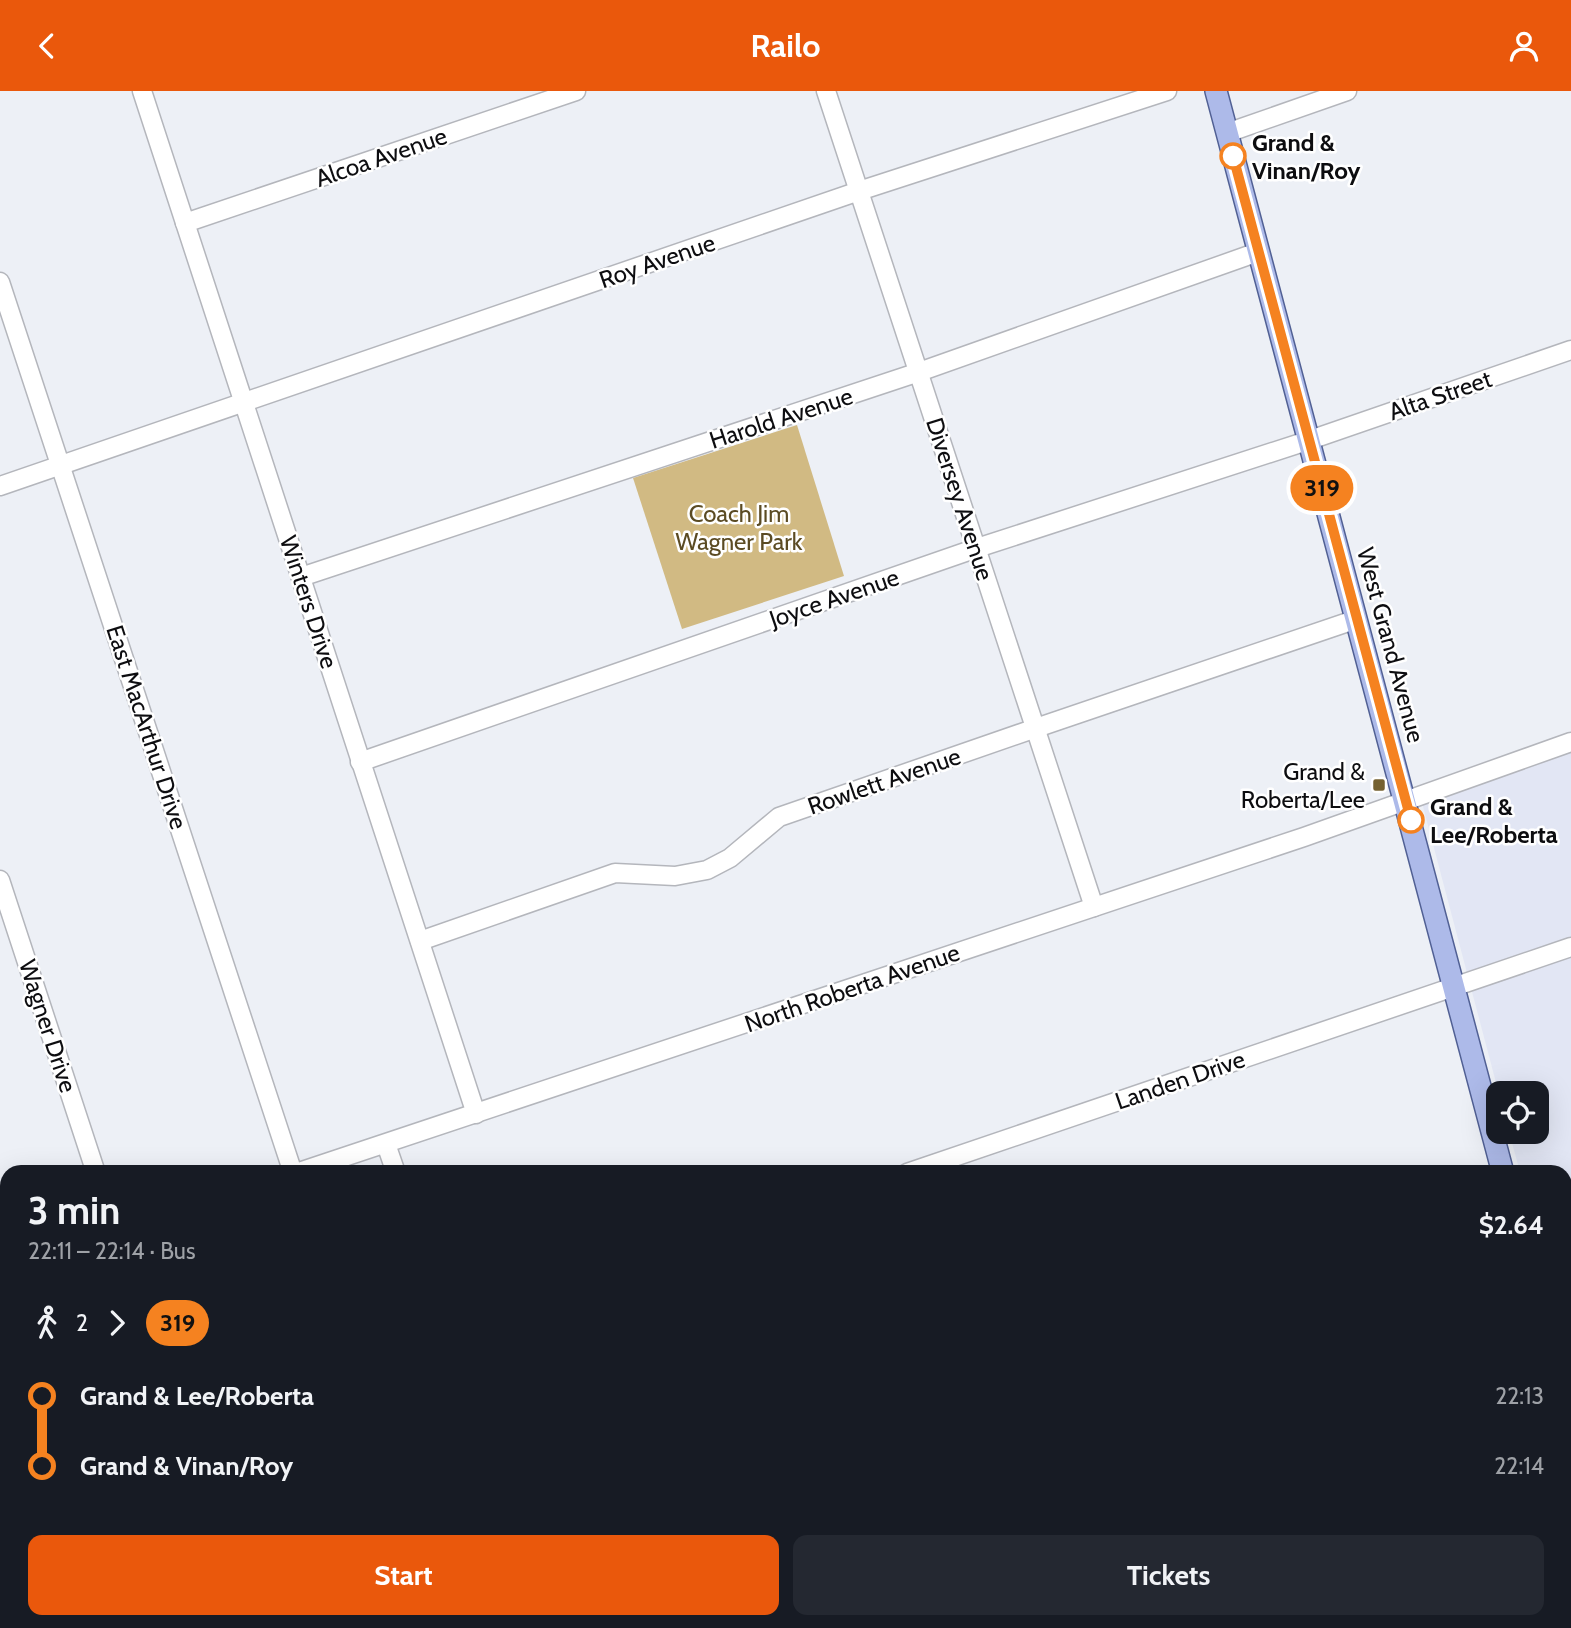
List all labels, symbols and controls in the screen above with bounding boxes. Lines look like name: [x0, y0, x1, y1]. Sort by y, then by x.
text: Railo: [751, 26, 820, 65]
icon: back: [28, 27, 66, 65]
icon: person: [1505, 27, 1543, 65]
street label: Alcoa Avenue: [311, 121, 451, 193]
place label: Grand & Vinan/Roy: [1252, 128, 1361, 185]
marker: Grand & Vinan/Roy: [1220, 143, 1246, 169]
street label: Roy Avenue: [595, 228, 719, 294]
street label: Alta Street: [1385, 364, 1495, 426]
street label: Harold Avenue: [706, 381, 856, 455]
street label: Diversey Avenue: [920, 414, 1000, 584]
line badge: 319: [1282, 465, 1362, 511]
text: 319: [1304, 473, 1340, 502]
park label: Coach Jim Wagner Park: [675, 499, 803, 556]
street label: Winters Drive: [274, 532, 344, 672]
street label: West Grand Avenue: [1351, 544, 1431, 746]
street label: Joyce Avenue: [764, 562, 903, 634]
street label: East MacArthur Drive: [100, 621, 194, 833]
street label: Rowlett Avenue: [804, 741, 964, 821]
place label: Grand & Roberta/Lee: [1241, 757, 1365, 814]
marker: Grand & Roberta/Lee: [1371, 777, 1387, 793]
place label: Grand & Lee/Roberta: [1430, 792, 1558, 849]
marker: Grand & Lee/Roberta: [1398, 807, 1424, 833]
street label: North Roberta Avenue: [741, 938, 963, 1038]
street label: Wagner Drive: [13, 956, 83, 1096]
street label: Landen Drive: [1111, 1044, 1249, 1116]
map controls: [1486, 1081, 1549, 1144]
button: locate: [1486, 1081, 1549, 1144]
text: 3 min: [28, 1187, 120, 1234]
text: $2.64: [1479, 1209, 1544, 1241]
text: 22:11 – 22:14 · Bus: [28, 1237, 195, 1265]
icon: walk: [28, 1304, 66, 1342]
icon: forward: [98, 1304, 136, 1342]
text: 319: [160, 1308, 195, 1337]
text: 2: [76, 1309, 88, 1337]
text: Grand & Lee/Roberta: [80, 1380, 314, 1412]
text: 22:13: [1495, 1382, 1544, 1410]
text: Grand & Vinan/Roy: [80, 1450, 293, 1482]
text: 22:14: [1494, 1452, 1544, 1480]
button: Start: [28, 1535, 779, 1615]
button: Tickets: [793, 1535, 1544, 1615]

